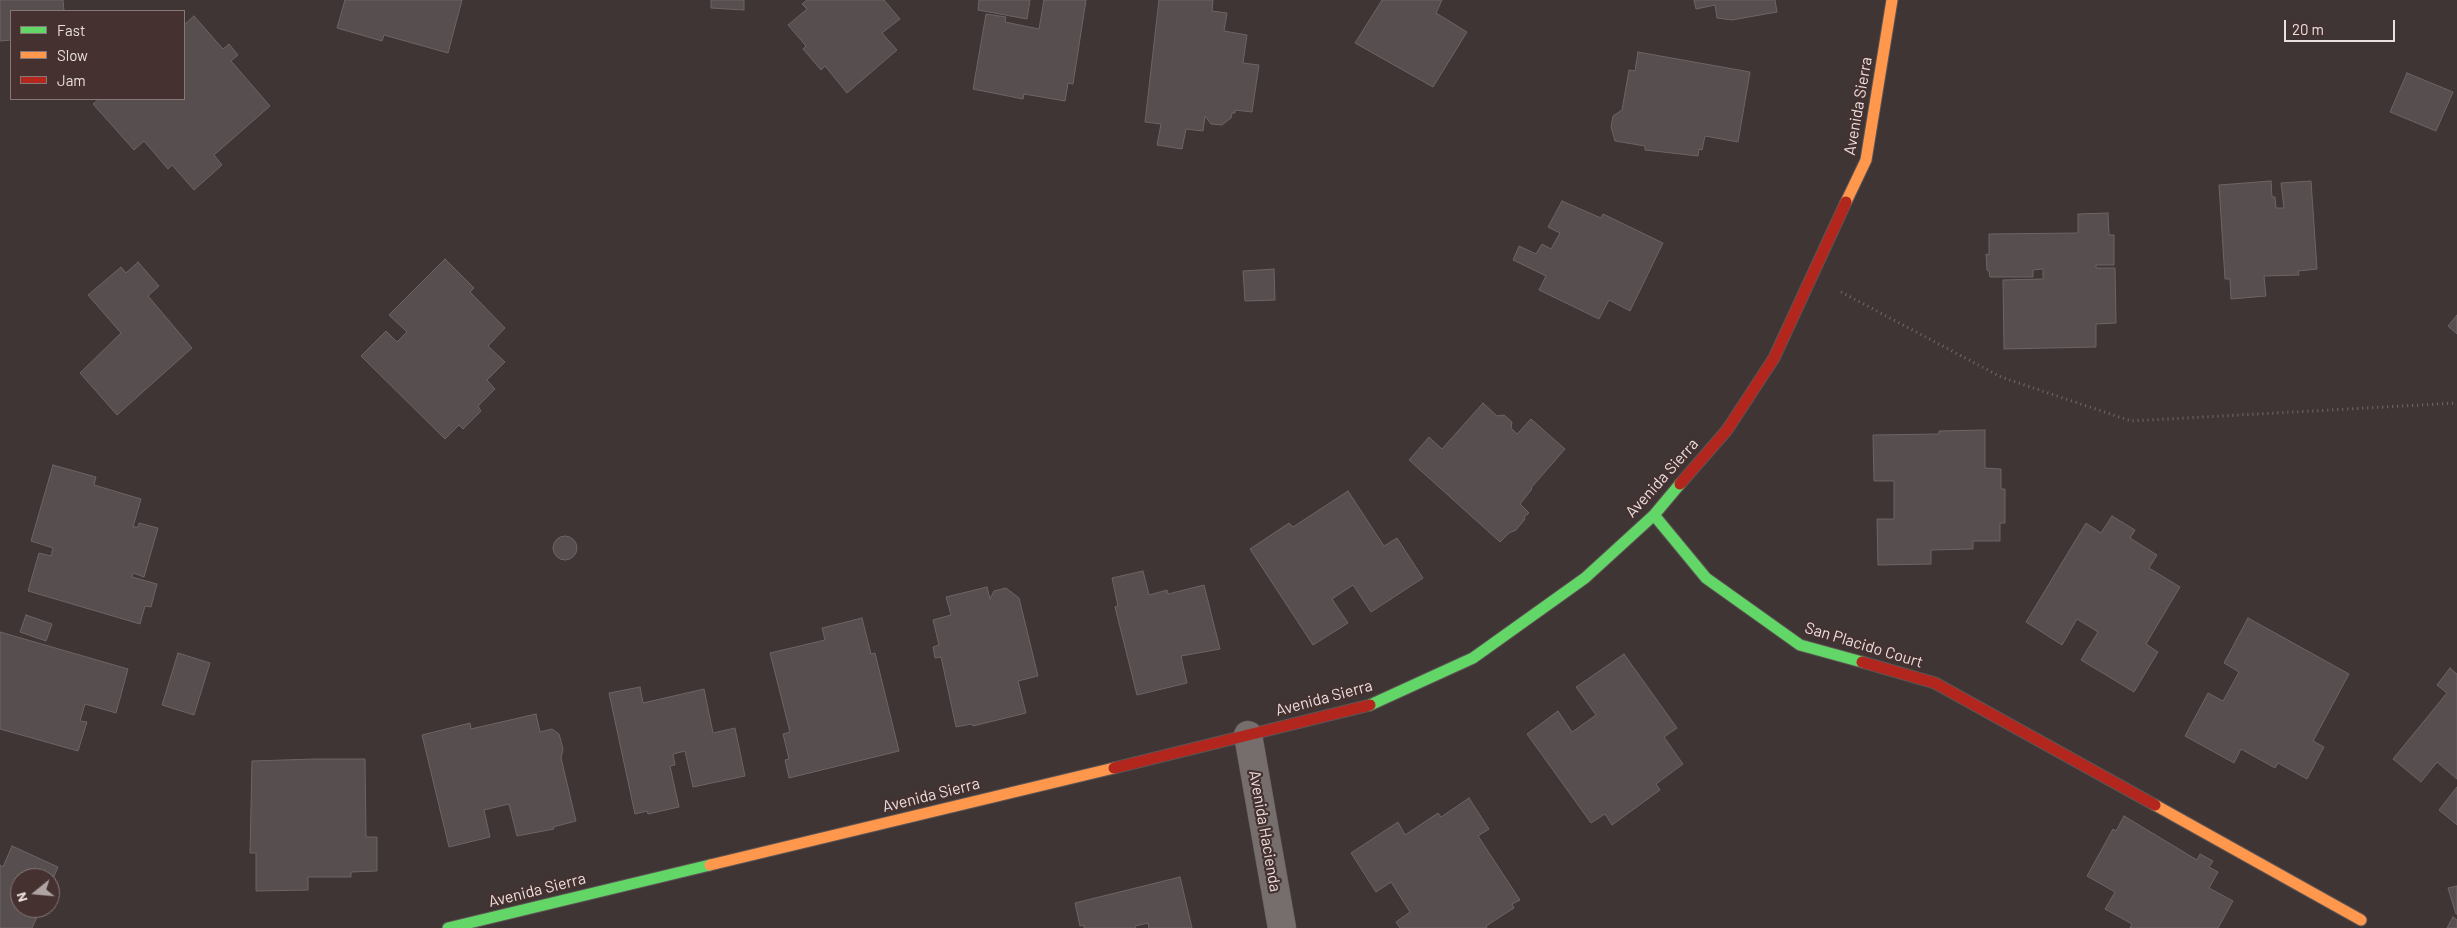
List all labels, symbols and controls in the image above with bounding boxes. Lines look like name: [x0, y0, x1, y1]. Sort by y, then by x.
legend: [10, 10, 185, 100]
scale bar: [2287, 10, 2398, 42]
text: 20 m: [2292, 20, 2324, 38]
text: Fast: [57, 21, 85, 39]
text: Slow: [57, 46, 88, 64]
street label: Avenida Sierra: [1840, 55, 1876, 157]
text: Jam: [57, 71, 86, 89]
street label: Avenida Sierra: [1622, 435, 1702, 521]
street label: San Placido Court: [1803, 618, 1925, 672]
street label: Avenida Sierra: [1273, 676, 1375, 720]
street label: Avenida Hacienda: [1245, 769, 1285, 893]
street label: Avenida Sierra: [880, 774, 982, 816]
north arrow: [10, 868, 60, 918]
street label: Avenida Sierra: [486, 869, 588, 911]
text: N: [12, 890, 31, 904]

